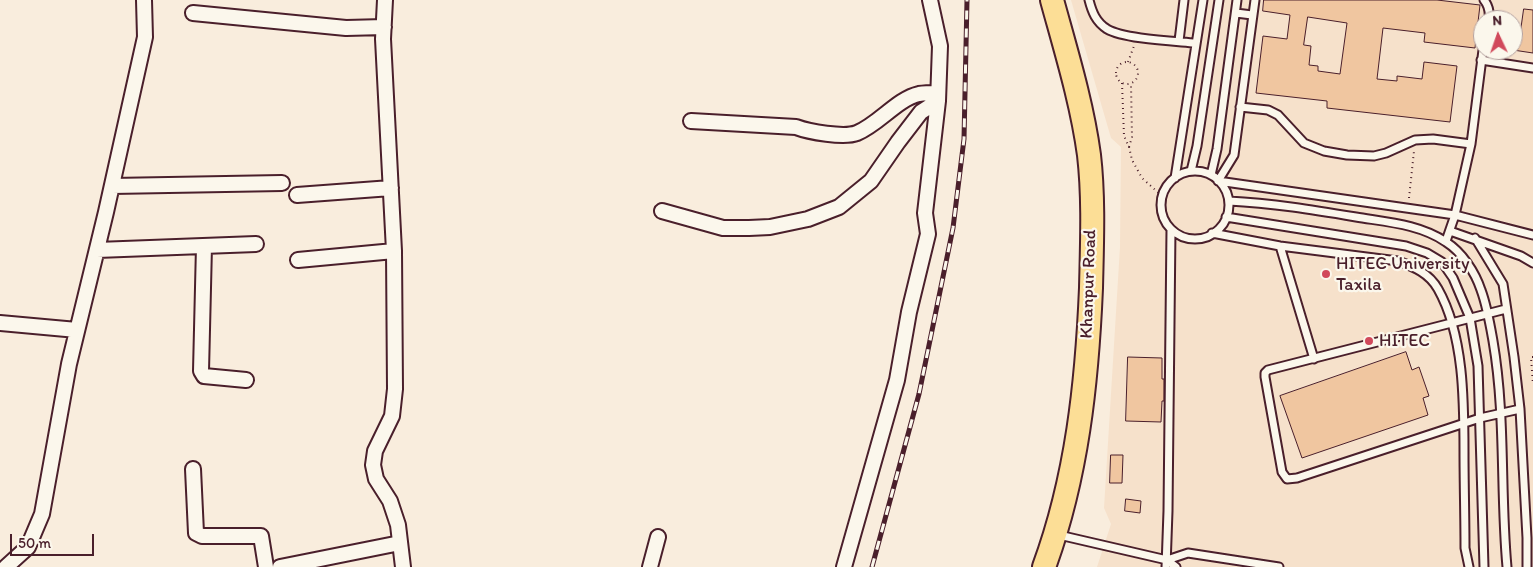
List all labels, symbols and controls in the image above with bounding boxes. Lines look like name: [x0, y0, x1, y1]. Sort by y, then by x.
north arrow: [1473, 10, 1523, 60]
text: N: [1492, 12, 1502, 29]
street label: Khanpur Road: [1076, 229, 1102, 339]
place label: HITEC University Taxila: [1336, 253, 1470, 296]
marker: HITEC University Taxila: [1320, 268, 1332, 280]
place label: HITEC: [1379, 330, 1430, 352]
marker: HITEC: [1363, 335, 1375, 347]
scale bar: [12, 524, 96, 556]
text: 50 m: [18, 534, 51, 552]

